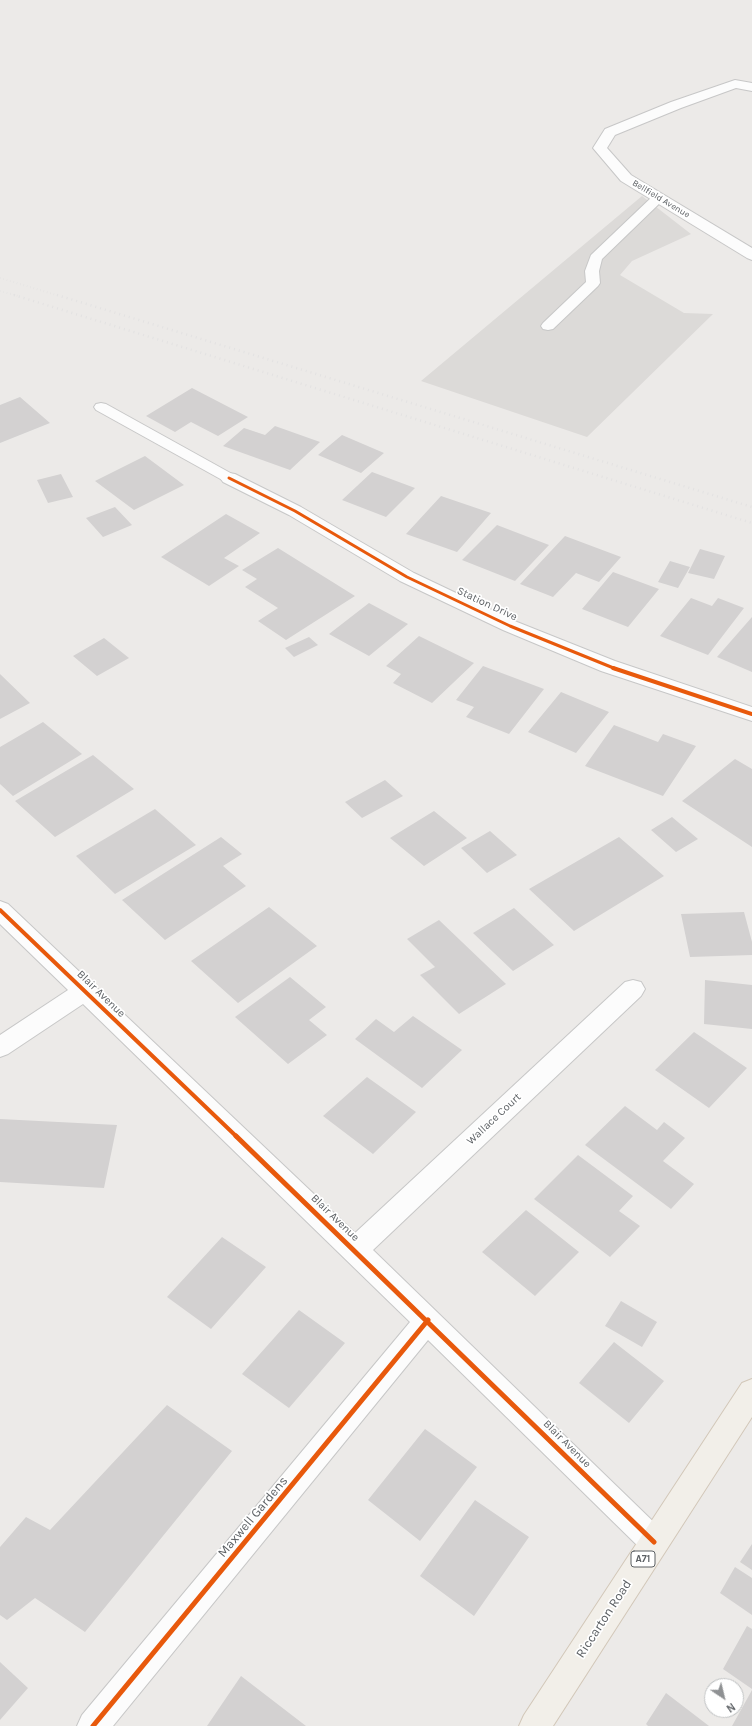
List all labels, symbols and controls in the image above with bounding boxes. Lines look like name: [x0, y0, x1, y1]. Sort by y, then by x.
street label: Bellfield Avenue: [630, 178, 692, 220]
street label: Station Drive: [455, 584, 519, 624]
street label: Blair Avenue: [74, 968, 128, 1020]
street label: Wallace Court: [464, 1091, 524, 1147]
street label: Blair Avenue: [308, 1192, 362, 1244]
street label: Blair Avenue: [540, 1417, 594, 1471]
street label: Maxwell Gardens: [215, 1473, 291, 1561]
road number: A71: [631, 1551, 655, 1567]
street label: Riccarton Road: [573, 1577, 635, 1661]
north arrow: [704, 1678, 744, 1718]
text: N: [724, 1700, 738, 1715]

